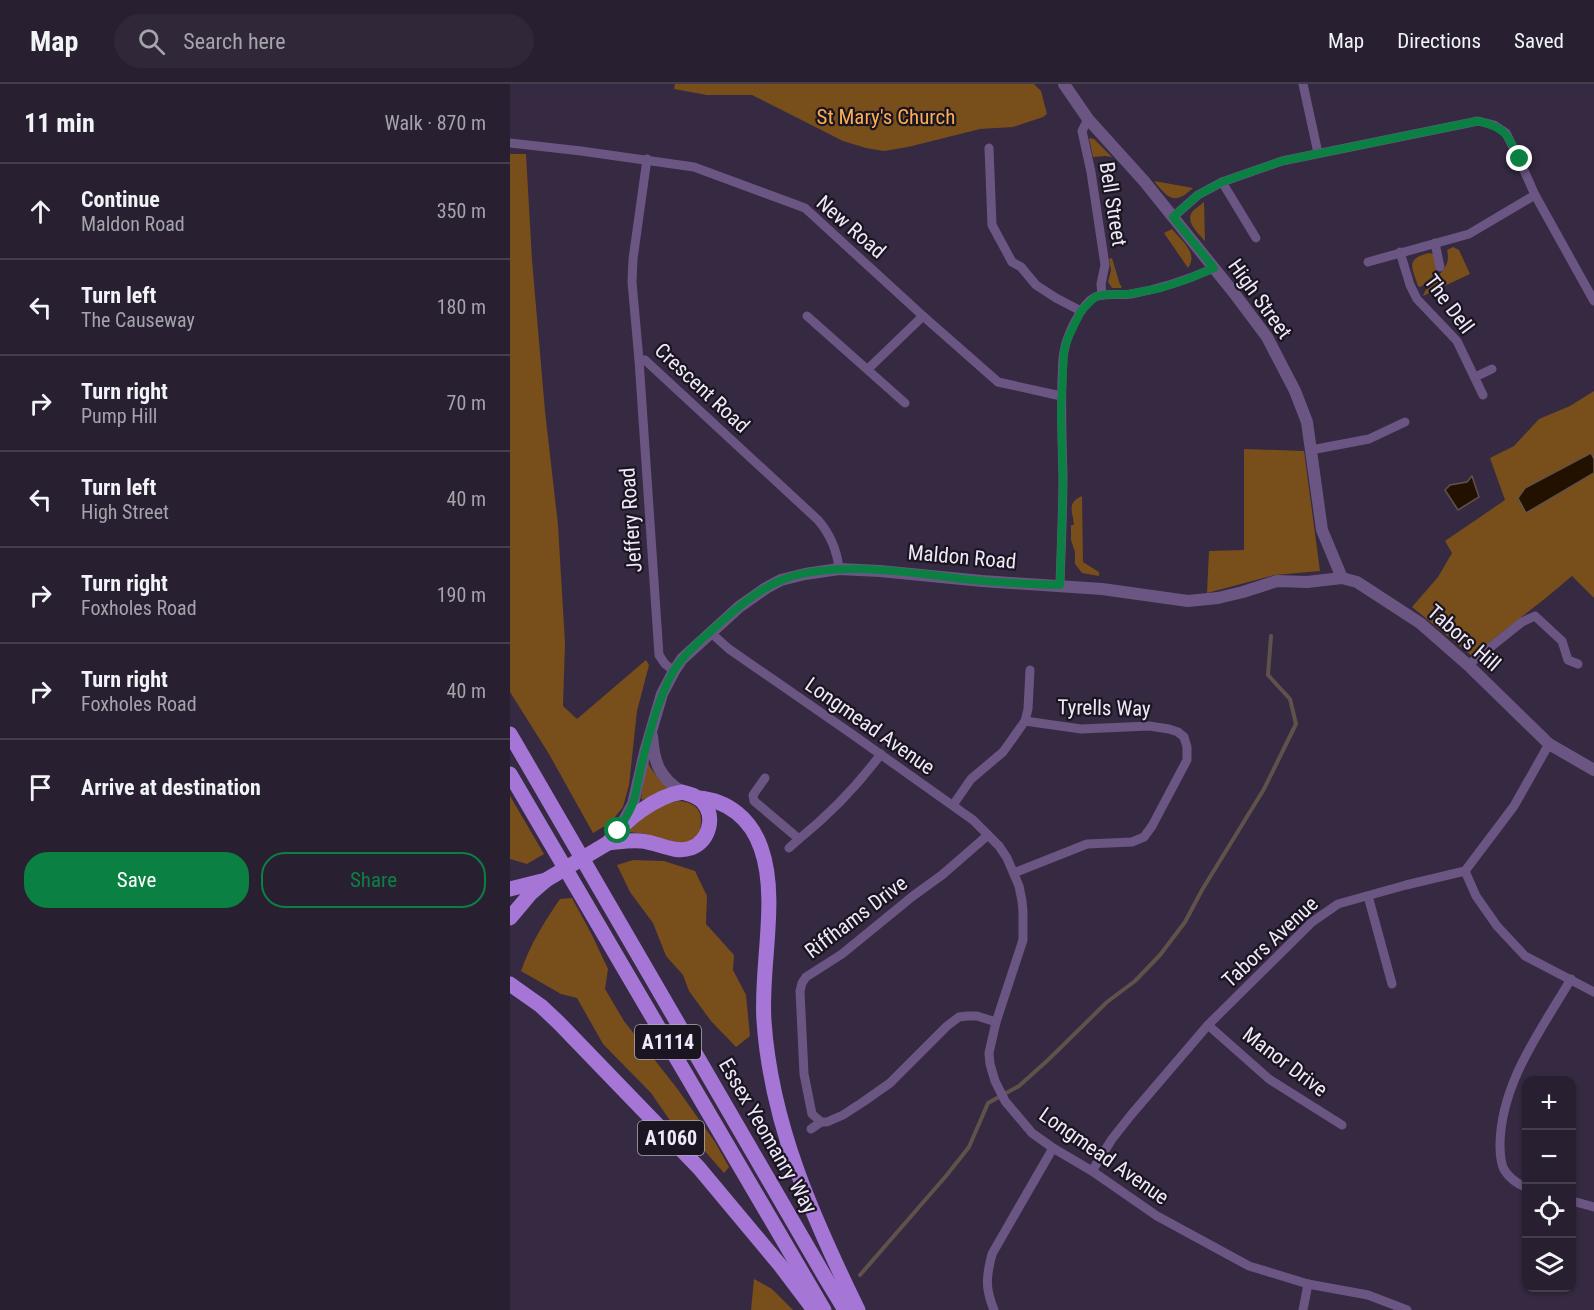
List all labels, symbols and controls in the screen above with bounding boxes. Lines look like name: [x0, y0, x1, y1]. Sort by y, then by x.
search box: [114, 14, 534, 68]
text: Map: [30, 25, 78, 58]
icon: search: [135, 25, 168, 58]
text: Search here: [183, 29, 286, 54]
text: Map: [1328, 29, 1364, 53]
text: Directions: [1397, 29, 1481, 53]
text: Saved: [1514, 29, 1564, 53]
park label: St Mary's Church: [817, 105, 955, 129]
text: 11 min: [24, 108, 95, 138]
text: Walk · 870 m: [385, 111, 486, 135]
route end: [1506, 145, 1532, 171]
street label: Bell Street: [1095, 160, 1131, 248]
text: Continue: [81, 187, 160, 212]
street label: New Road: [812, 191, 890, 263]
icon: ahead: [24, 195, 57, 228]
text: 350 m: [437, 199, 486, 223]
text: Maldon Road: [81, 212, 185, 236]
street label: High Street: [1223, 255, 1297, 343]
street label: The Dell: [1419, 270, 1479, 338]
text: Turn left: [81, 283, 156, 308]
icon: left: [24, 291, 57, 324]
text: 180 m: [437, 295, 486, 319]
text: The Causeway: [81, 308, 195, 332]
street label: Crescent Road: [650, 338, 754, 438]
text: Turn right: [81, 379, 168, 404]
icon: right: [24, 387, 57, 420]
text: 70 m: [447, 391, 486, 415]
text: Pump Hill: [81, 404, 157, 428]
street label: Jeffery Road: [615, 467, 647, 573]
text: Turn left: [81, 475, 156, 500]
icon: left: [24, 483, 57, 516]
text: 40 m: [447, 487, 486, 511]
text: High Street: [81, 500, 169, 524]
street label: Maldon Road: [907, 540, 1017, 574]
text: Turn right: [81, 571, 168, 596]
icon: right: [24, 579, 57, 612]
text: 190 m: [437, 583, 486, 607]
text: Foxholes Road: [81, 596, 197, 620]
street label: Tabors Hill: [1423, 600, 1505, 676]
text: Turn right: [81, 667, 168, 692]
street label: Longmead Avenue: [801, 672, 939, 780]
icon: right: [24, 675, 57, 708]
text: 40 m: [447, 679, 486, 703]
text: Foxholes Road: [81, 692, 197, 716]
street label: Tyrells Way: [1057, 695, 1151, 721]
icon: arrive: [24, 771, 57, 804]
text: Arrive at destination: [81, 775, 261, 800]
route start: [604, 817, 630, 843]
button: Save: [24, 852, 249, 908]
button: Share: [261, 852, 486, 908]
street label: Riffhams Drive: [800, 871, 912, 963]
street label: Tabors Avenue: [1217, 892, 1323, 992]
street label: Manor Drive: [1238, 1022, 1332, 1102]
road number: A1114: [635, 1025, 701, 1059]
street label: Essex Yeomanry Way: [714, 1054, 822, 1218]
map controls: [1522, 1076, 1576, 1292]
button: +: [1522, 1076, 1576, 1130]
street label: Longmead Avenue: [1035, 1102, 1173, 1210]
road number: A1060: [638, 1121, 704, 1155]
button: −: [1522, 1130, 1576, 1184]
button: locate: [1522, 1184, 1576, 1238]
button: layers: [1522, 1238, 1576, 1292]

